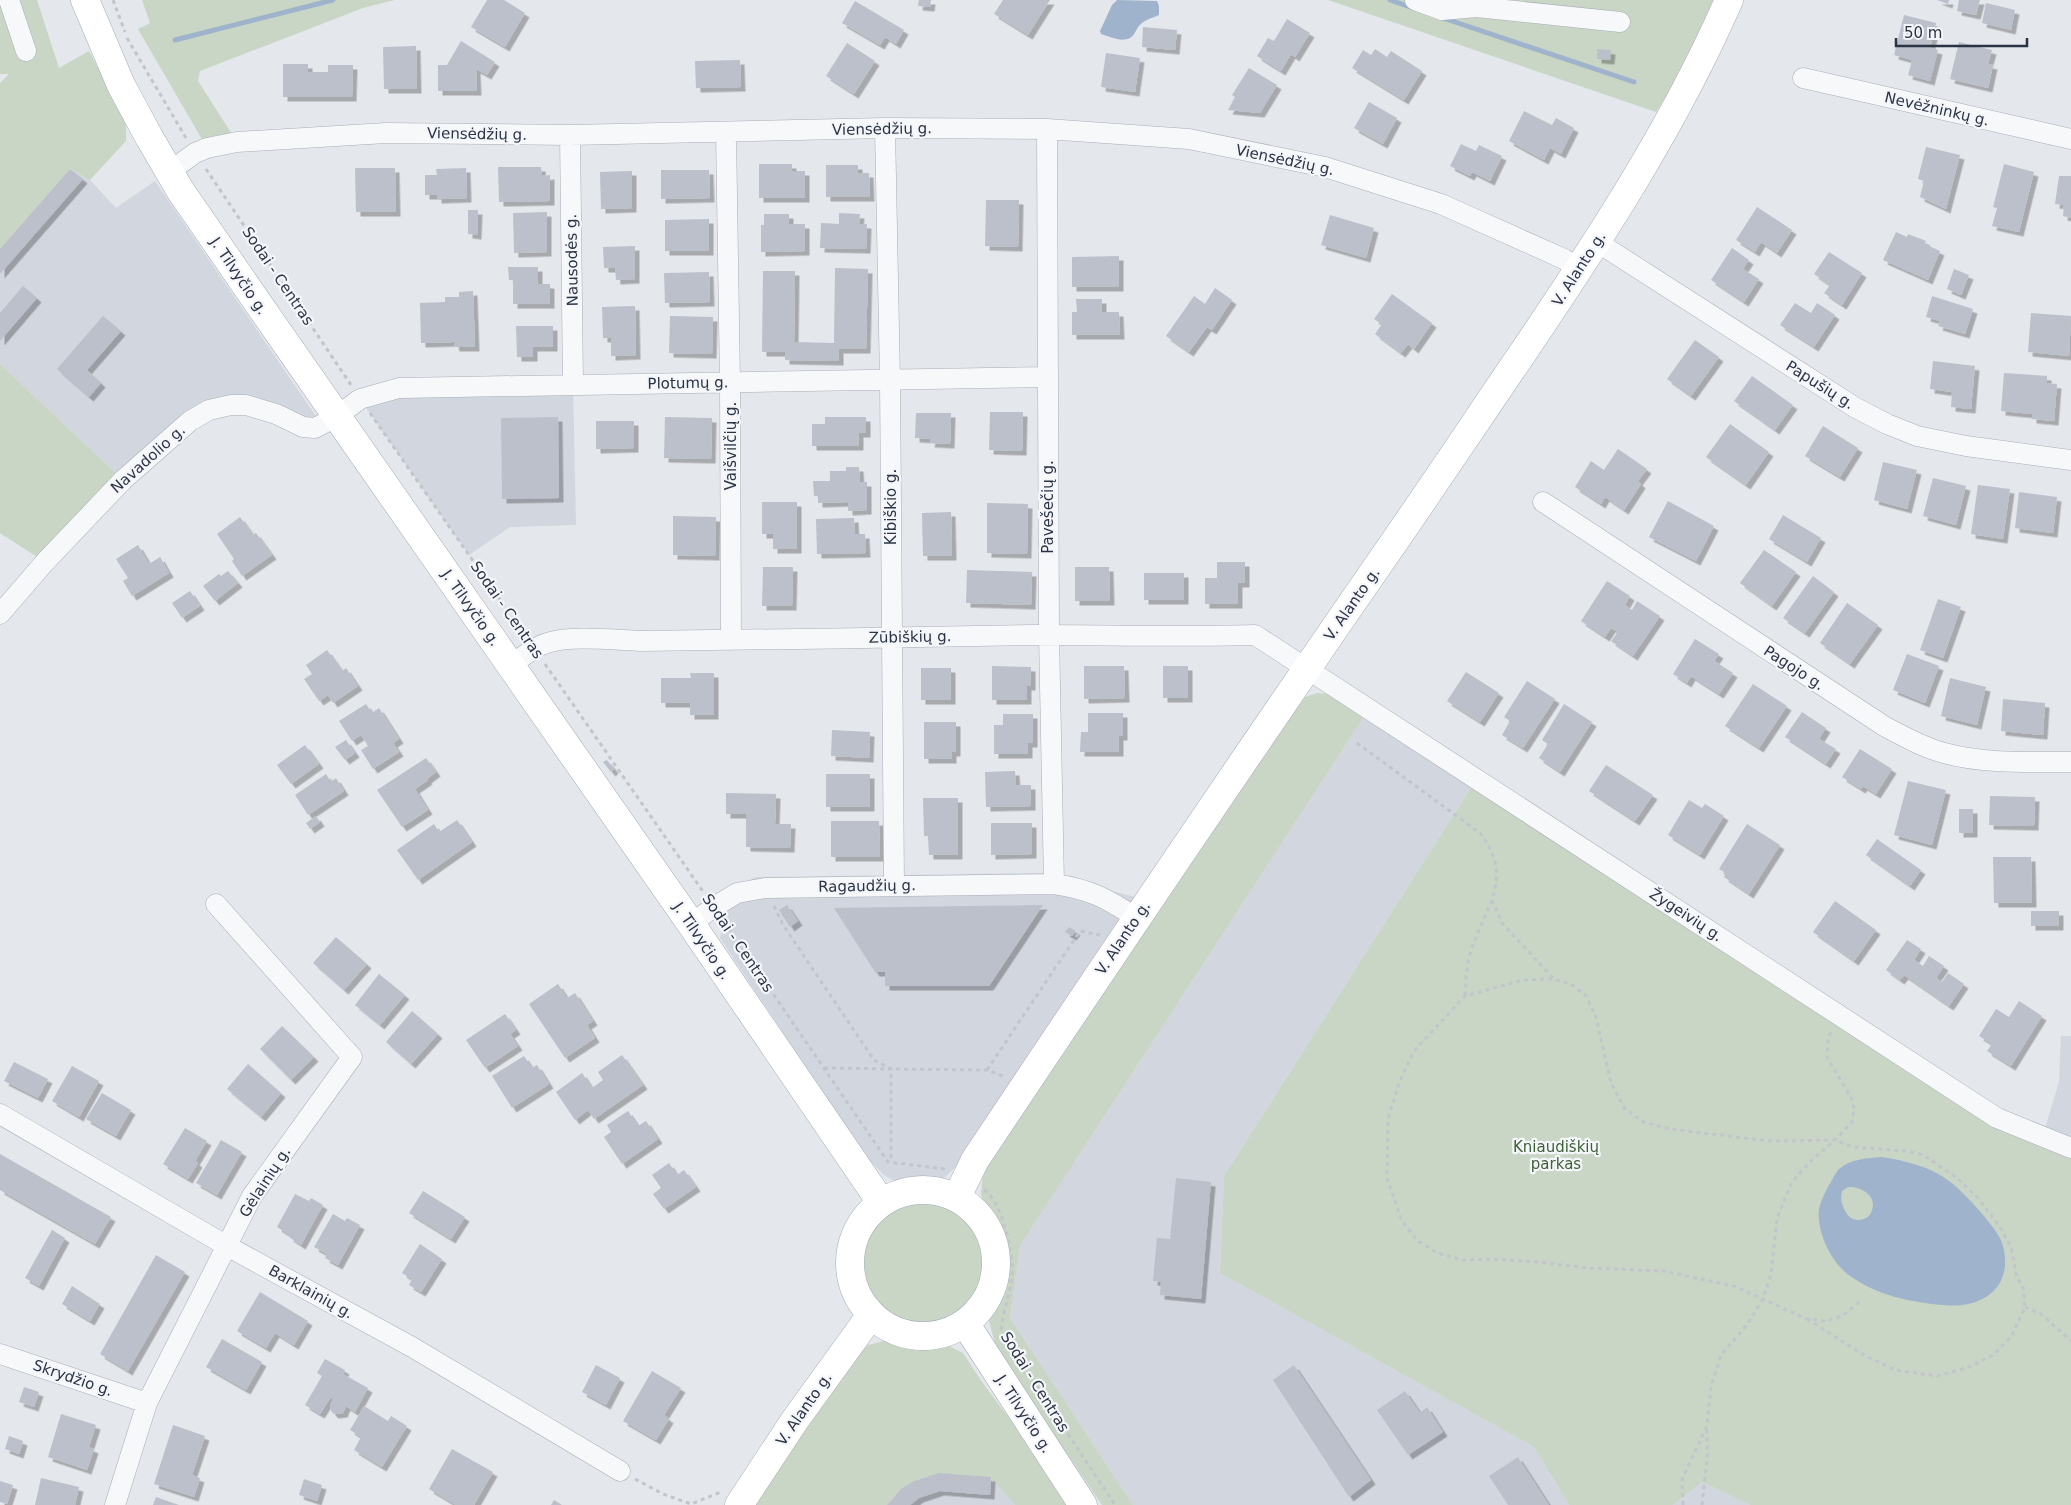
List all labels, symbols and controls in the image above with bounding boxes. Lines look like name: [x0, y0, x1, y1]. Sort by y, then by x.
scale bar: [1896, 15, 2027, 47]
text: 50 m: [1904, 24, 1942, 42]
street label: Nevėžninkų g.: [1883, 88, 1991, 130]
street label: Viensėdžių g.: [832, 119, 932, 139]
street label: Viensėdžių g.: [427, 124, 527, 144]
street label: Viensėdžių g.: [1234, 141, 1336, 179]
street label: Nausodės g.: [562, 214, 582, 306]
street label: Sodai - Centras: [238, 223, 318, 329]
street label: V. Alanto g.: [1548, 228, 1610, 310]
street label: J. Tilvyčio g.: [206, 233, 271, 318]
street label: Papušių g.: [1783, 357, 1857, 413]
street label: Plotumų g.: [647, 373, 729, 393]
street label: Vaišvilčių g.: [722, 402, 740, 490]
street label: Navadolio g.: [107, 421, 189, 497]
street label: Pavešečių g.: [1039, 460, 1057, 554]
street label: Kibiškio g.: [882, 469, 900, 545]
street label: Sodai - Centras: [467, 558, 547, 662]
street label: V. Alanto g.: [1320, 564, 1384, 644]
street label: J. Tilvyčio g.: [437, 565, 504, 650]
street label: Zūbiškių g.: [868, 627, 952, 647]
street label: Pagojo g.: [1760, 642, 1828, 694]
street label: Ragaudžių g.: [818, 876, 916, 896]
street label: Žygeivių g.: [1646, 884, 1727, 945]
street label: Sodai - Centras: [698, 890, 778, 996]
street label: J. Tilvyčio g.: [669, 898, 734, 983]
street label: V. Alanto g.: [1092, 898, 1154, 978]
park label: Kniaudiškių parkas: [1513, 1138, 1600, 1173]
street label: Gėlainių g.: [235, 1143, 295, 1221]
street label: Barklainių g.: [265, 1261, 357, 1323]
street label: Sodai - Centras: [997, 1329, 1073, 1436]
street label: Skrydžio g.: [31, 1356, 115, 1400]
street label: V. Alanto g.: [772, 1369, 836, 1449]
street label: J. Tilvyčio g.: [992, 1371, 1056, 1456]

